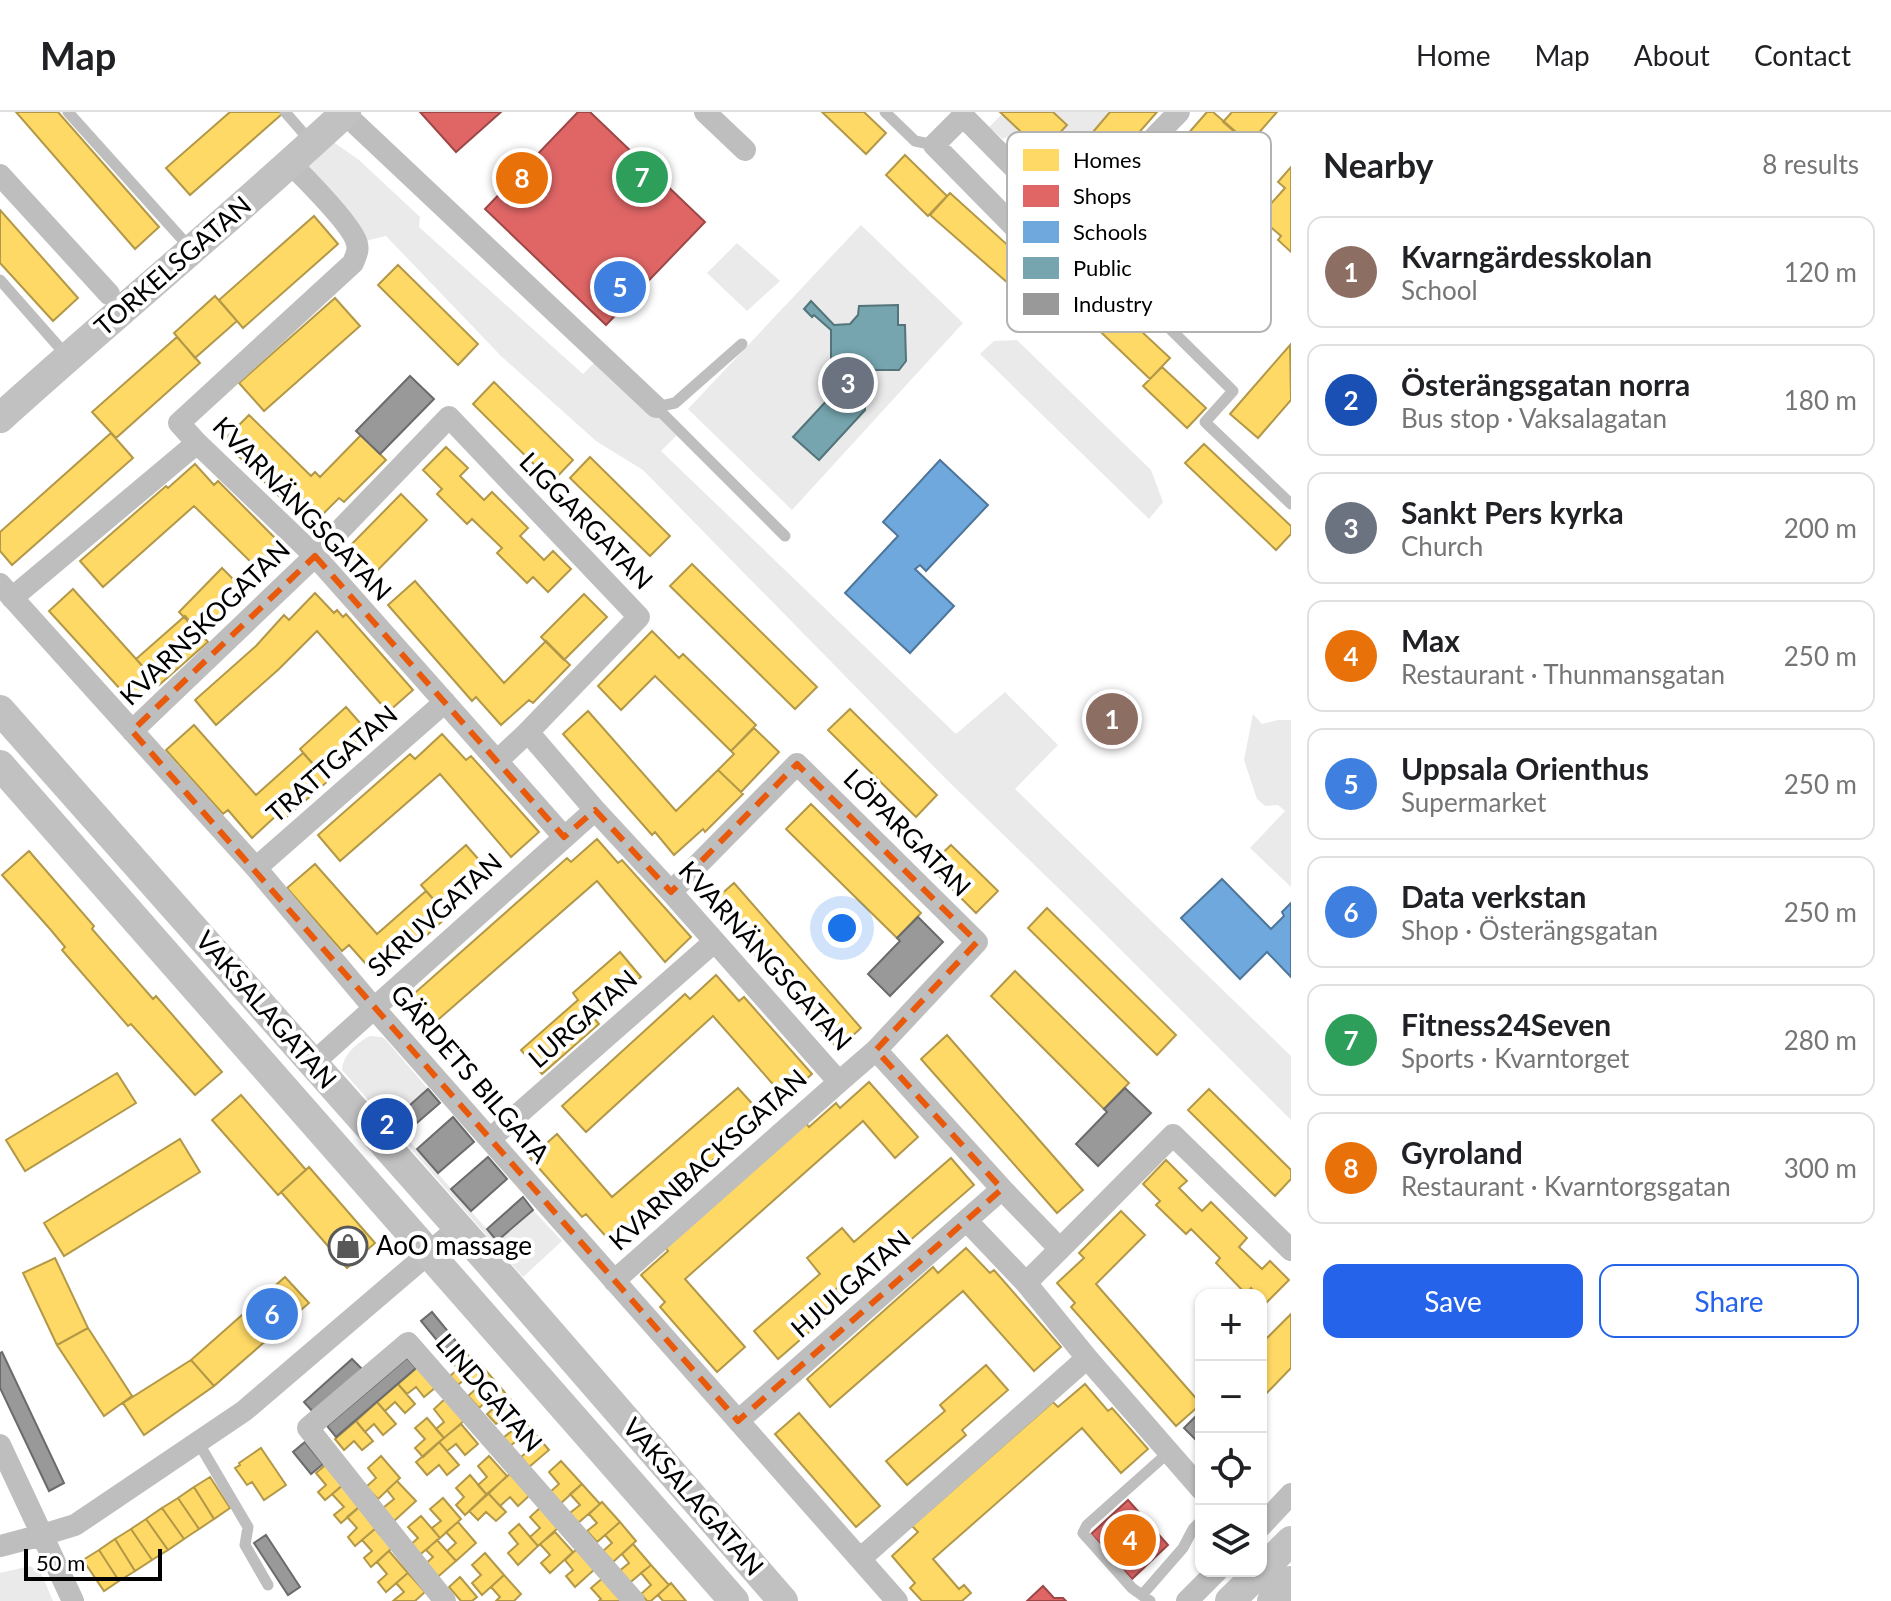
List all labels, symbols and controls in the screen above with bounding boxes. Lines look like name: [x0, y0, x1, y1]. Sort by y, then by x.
text: Map: [40, 32, 116, 78]
text: Home: [1416, 38, 1491, 72]
text: Map: [1535, 38, 1590, 72]
text: About: [1634, 38, 1710, 72]
text: Contact: [1754, 38, 1851, 72]
legend: [1007, 132, 1271, 332]
text: Nearby: [1323, 144, 1434, 185]
text: Homes: [1073, 146, 1141, 173]
pin: 7: [616, 147, 668, 207]
pin: 8: [496, 148, 548, 208]
text: 8 results: [1762, 148, 1859, 180]
text: Shops: [1073, 182, 1131, 209]
street label: TORKELSGATAN: [88, 189, 257, 342]
text: Schools: [1073, 218, 1147, 245]
text: Kvarngärdesskolan: [1401, 238, 1652, 274]
text: Public: [1073, 254, 1132, 281]
text: 1: [1343, 256, 1359, 288]
text: 120 m: [1784, 256, 1857, 288]
pin: 5: [594, 257, 646, 317]
text: School: [1401, 274, 1478, 306]
text: Industry: [1073, 290, 1153, 317]
pin: 3: [822, 353, 874, 413]
text: Österängsgatan norra: [1401, 366, 1690, 402]
text: 2: [1343, 384, 1359, 416]
text: 180 m: [1784, 384, 1857, 416]
text: Bus stop · Vaksalagatan: [1401, 402, 1667, 434]
street label: KVARNÄNGSGATAN: [207, 410, 399, 607]
street label: LIGGARGATAN: [513, 445, 660, 595]
text: Sankt Pers kyrka: [1401, 494, 1624, 530]
text: 3: [1343, 512, 1359, 544]
text: 200 m: [1784, 512, 1857, 544]
text: Church: [1401, 530, 1483, 562]
street label: KVARNSKOGATAN: [113, 533, 296, 712]
text: Max: [1401, 622, 1460, 658]
text: 4: [1343, 640, 1359, 672]
text: 250 m: [1784, 640, 1857, 672]
text: Restaurant · Thunmansgatan: [1401, 658, 1725, 690]
pin: 1: [1086, 689, 1138, 749]
street label: TRATTGATAN: [259, 698, 403, 829]
text: Uppsala Orienthus: [1401, 750, 1649, 786]
street label: LÖPARGATAN: [837, 762, 978, 903]
text: 5: [1343, 768, 1359, 800]
text: 250 m: [1784, 768, 1857, 800]
text: Supermarket: [1401, 786, 1546, 818]
street label: SKRUVGATAN: [361, 846, 508, 983]
street label: KVARNÄNGSGATAN: [672, 854, 859, 1056]
text: Data verkstan: [1401, 878, 1587, 914]
text: 6: [1343, 896, 1359, 928]
text: 250 m: [1784, 896, 1857, 928]
your location: [822, 908, 862, 948]
text: Shop · Österängsgatan: [1401, 914, 1658, 946]
street label: VAKSALAGATAN: [190, 924, 344, 1095]
street label: LURGATAN: [521, 962, 643, 1074]
street label: GÄRDETS BILGATA: [385, 978, 557, 1169]
text: Fitness24Seven: [1401, 1006, 1611, 1042]
text: 7: [1343, 1024, 1359, 1056]
text: 280 m: [1784, 1024, 1857, 1056]
text: Sports · Kvarntorget: [1401, 1042, 1629, 1074]
street label: KVARNBACKSGATAN: [602, 1062, 813, 1257]
pin: 2: [361, 1094, 413, 1154]
text: Gyroland: [1401, 1134, 1523, 1170]
text: 8: [1343, 1152, 1359, 1184]
text: 300 m: [1784, 1152, 1857, 1184]
text: Restaurant · Kvarntorgsgatan: [1401, 1170, 1731, 1202]
street label: HJULGATAN: [784, 1223, 917, 1344]
shop icon: AoO massage: [327, 1225, 369, 1267]
place label: AoO massage: [376, 1229, 532, 1261]
button: Save: [1323, 1264, 1583, 1338]
button: Share: [1599, 1264, 1859, 1338]
pin: 6: [246, 1284, 298, 1344]
map controls: [1195, 1289, 1267, 1577]
button: +: [1195, 1289, 1267, 1361]
street label: LINDGATAN: [430, 1327, 550, 1458]
button: −: [1195, 1361, 1267, 1433]
street label: VAKSALAGATAN: [617, 1411, 771, 1582]
button: locate: [1195, 1433, 1267, 1505]
button: layers: [1195, 1505, 1267, 1577]
pin: 4: [1104, 1510, 1156, 1570]
scale bar: [24, 1545, 162, 1581]
text: 50 m: [36, 1549, 85, 1576]

